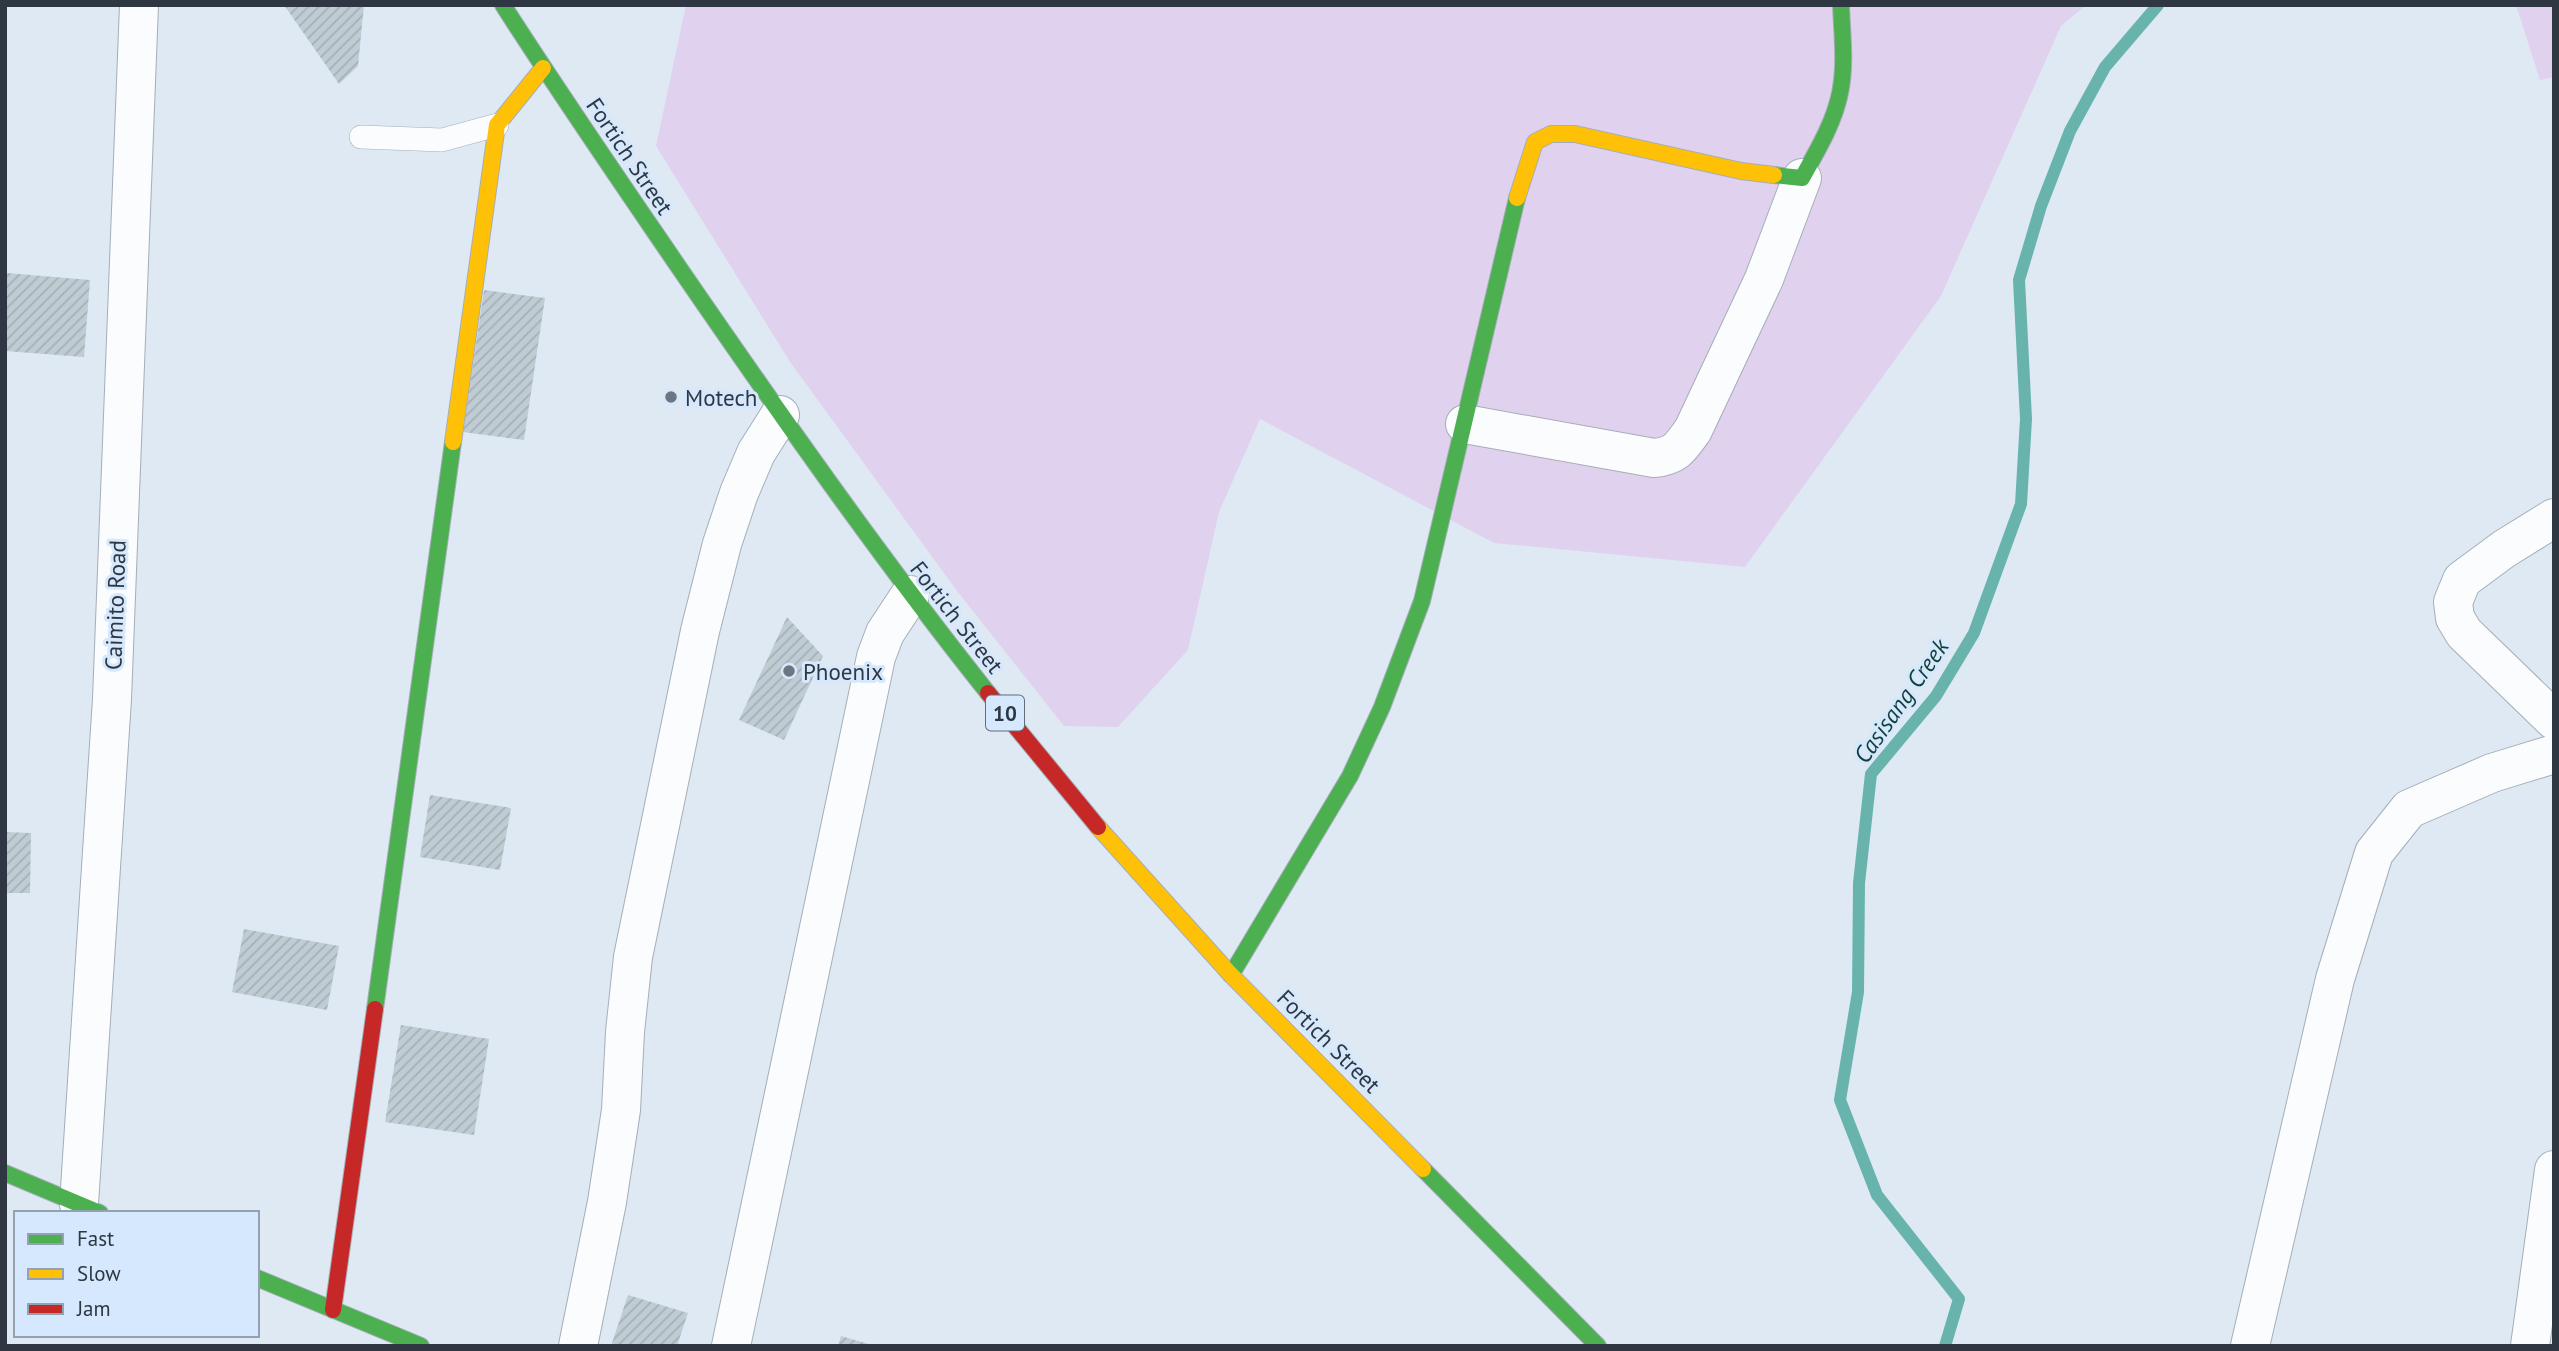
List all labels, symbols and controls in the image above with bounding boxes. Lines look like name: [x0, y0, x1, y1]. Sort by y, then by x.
street label: Fortich Street: [580, 92, 680, 220]
place label: Motech: [685, 383, 757, 412]
marker: Motech: [663, 389, 679, 405]
street label: Caimito Road: [98, 540, 132, 670]
street label: Fortich Street: [904, 555, 1010, 679]
water label: Casisang Creek: [1847, 632, 1956, 769]
place label: Phoenix: [803, 657, 883, 686]
marker: Phoenix: [781, 663, 797, 679]
road number: 10: [986, 696, 1024, 730]
street label: Fortich Street: [1271, 983, 1387, 1099]
legend: [14, 1211, 259, 1337]
text: Fast: [77, 1225, 114, 1252]
text: Slow: [77, 1260, 121, 1287]
text: Jam: [76, 1295, 111, 1322]

